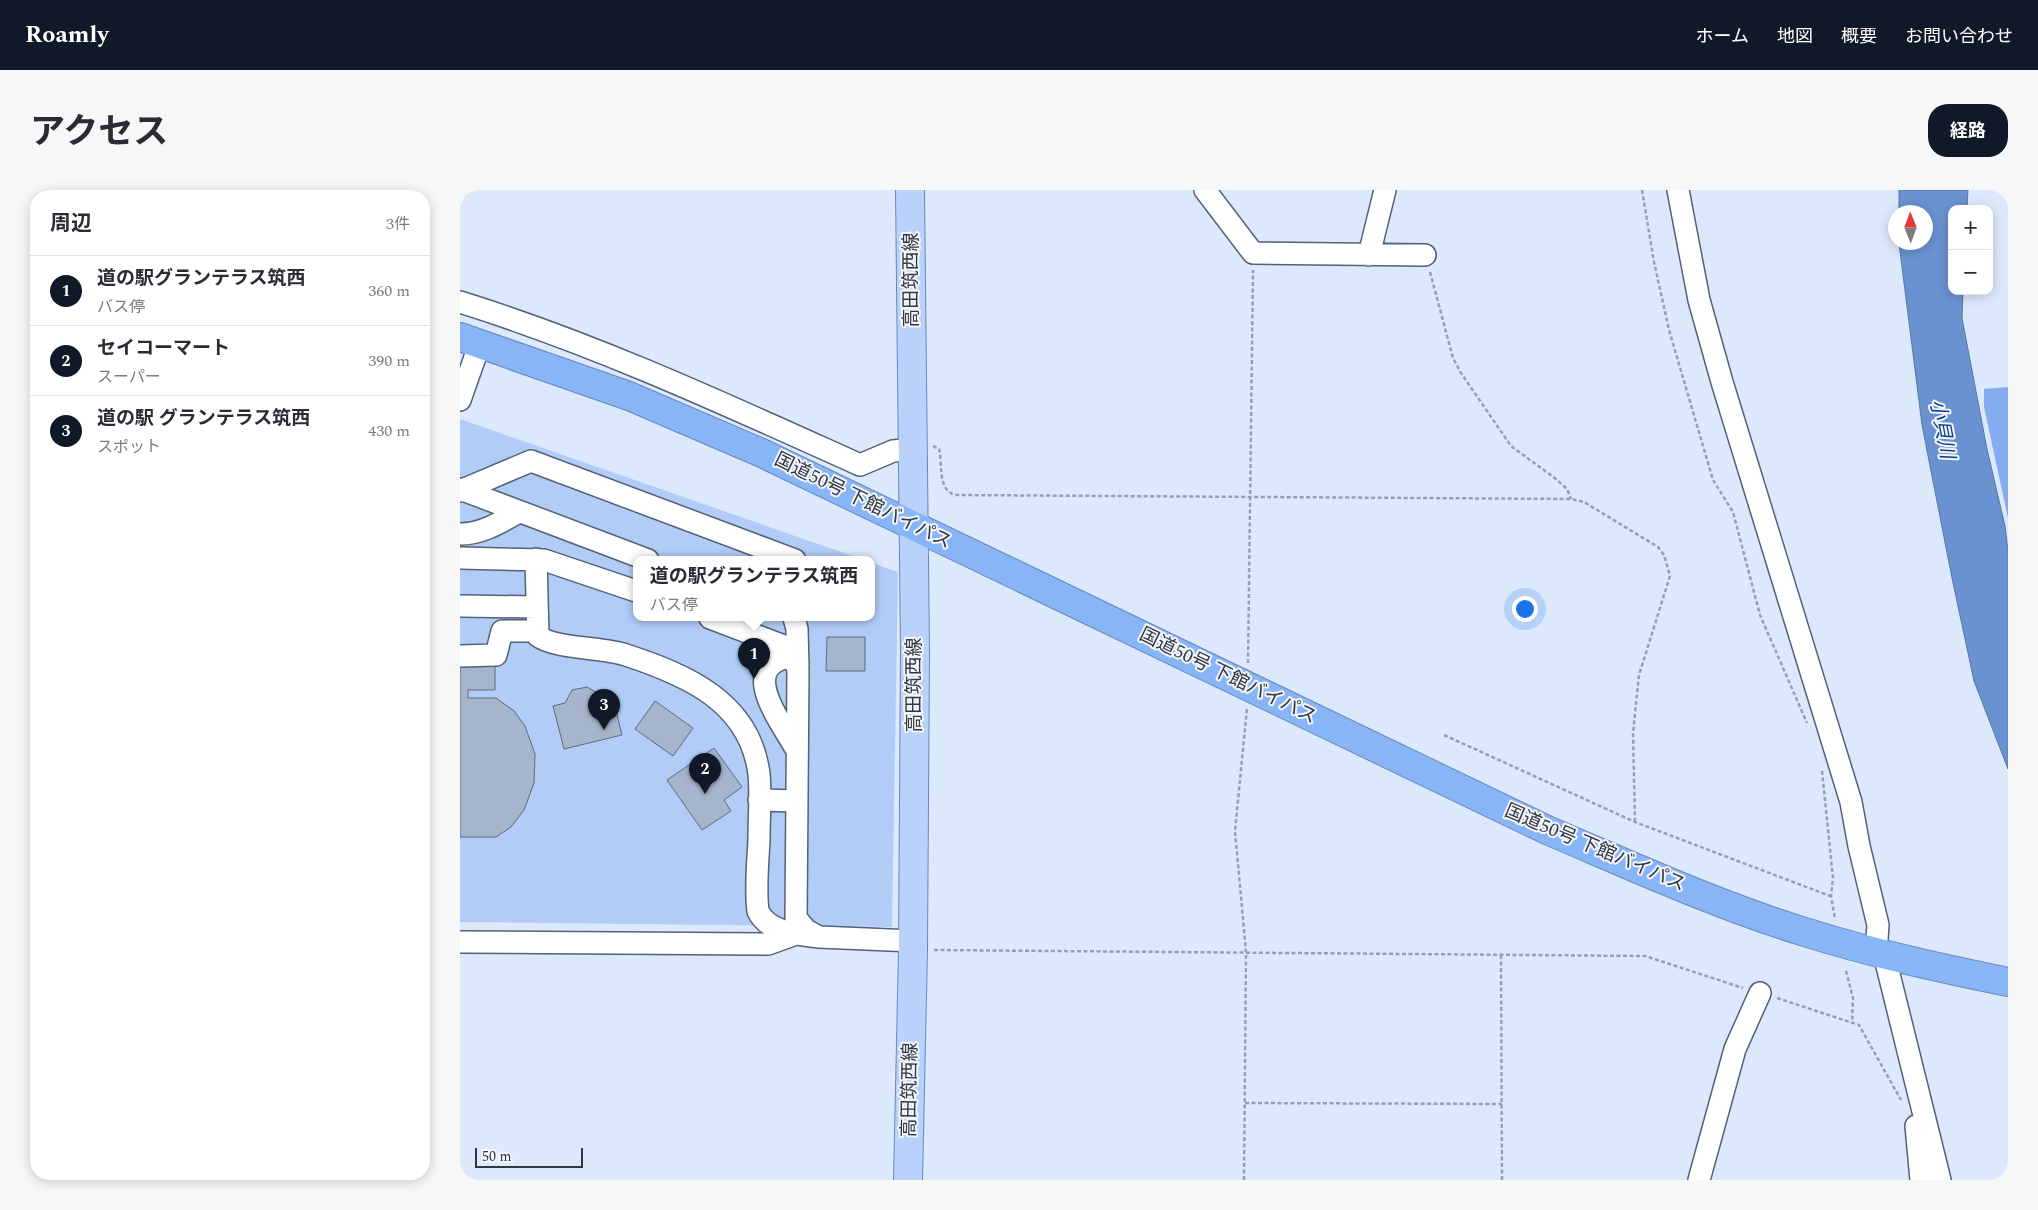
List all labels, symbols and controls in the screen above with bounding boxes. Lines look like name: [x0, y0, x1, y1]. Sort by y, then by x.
text: Roamly: [25, 17, 109, 53]
text: ホーム: [1696, 23, 1749, 50]
text: 地図: [1777, 23, 1813, 50]
text: 概要: [1841, 23, 1877, 50]
text: お問い合わせ: [1905, 23, 2013, 50]
button: 経路: [1928, 104, 2008, 157]
text: アクセス: [30, 106, 168, 159]
north arrow: [1888, 205, 1933, 250]
map controls: [1948, 205, 1993, 295]
button: +: [1948, 205, 1993, 250]
text: 周辺: [50, 208, 92, 240]
text: 3件: [386, 212, 410, 236]
street label: 高田筑西線: [897, 232, 926, 328]
button: −: [1948, 250, 1993, 295]
text: 道の駅グランテラス筑西: [97, 264, 306, 293]
text: 1: [62, 279, 70, 303]
text: 360 m: [368, 279, 410, 303]
text: バス停: [97, 295, 145, 319]
text: セイコーマート: [97, 334, 230, 363]
text: 2: [62, 349, 70, 373]
text: 390 m: [368, 349, 410, 373]
text: スーパー: [97, 365, 161, 389]
water label: 小貝川: [1922, 397, 1963, 463]
text: 道の駅 グランテラス筑西: [97, 404, 310, 433]
text: 3: [62, 419, 70, 443]
text: 430 m: [368, 419, 410, 443]
text: スポット: [97, 435, 161, 459]
street label: 国道50号 下館バイパス: [769, 445, 957, 557]
popup: [633, 556, 875, 621]
text: 道の駅グランテラス筑西: [650, 562, 858, 591]
text: バス停: [650, 593, 698, 617]
your location: [1512, 596, 1538, 622]
street label: 国道50号 下館バイパス: [1134, 620, 1322, 732]
street label: 高田筑西線: [900, 637, 929, 733]
pin: 1: [738, 638, 770, 679]
pin: 3: [588, 689, 620, 730]
pin: 2: [689, 753, 721, 794]
street label: 国道50号 下館バイパス: [1500, 797, 1690, 899]
street label: 高田筑西線: [895, 1042, 925, 1138]
scale bar: [475, 1145, 582, 1168]
text: 50 m: [482, 1146, 512, 1167]

